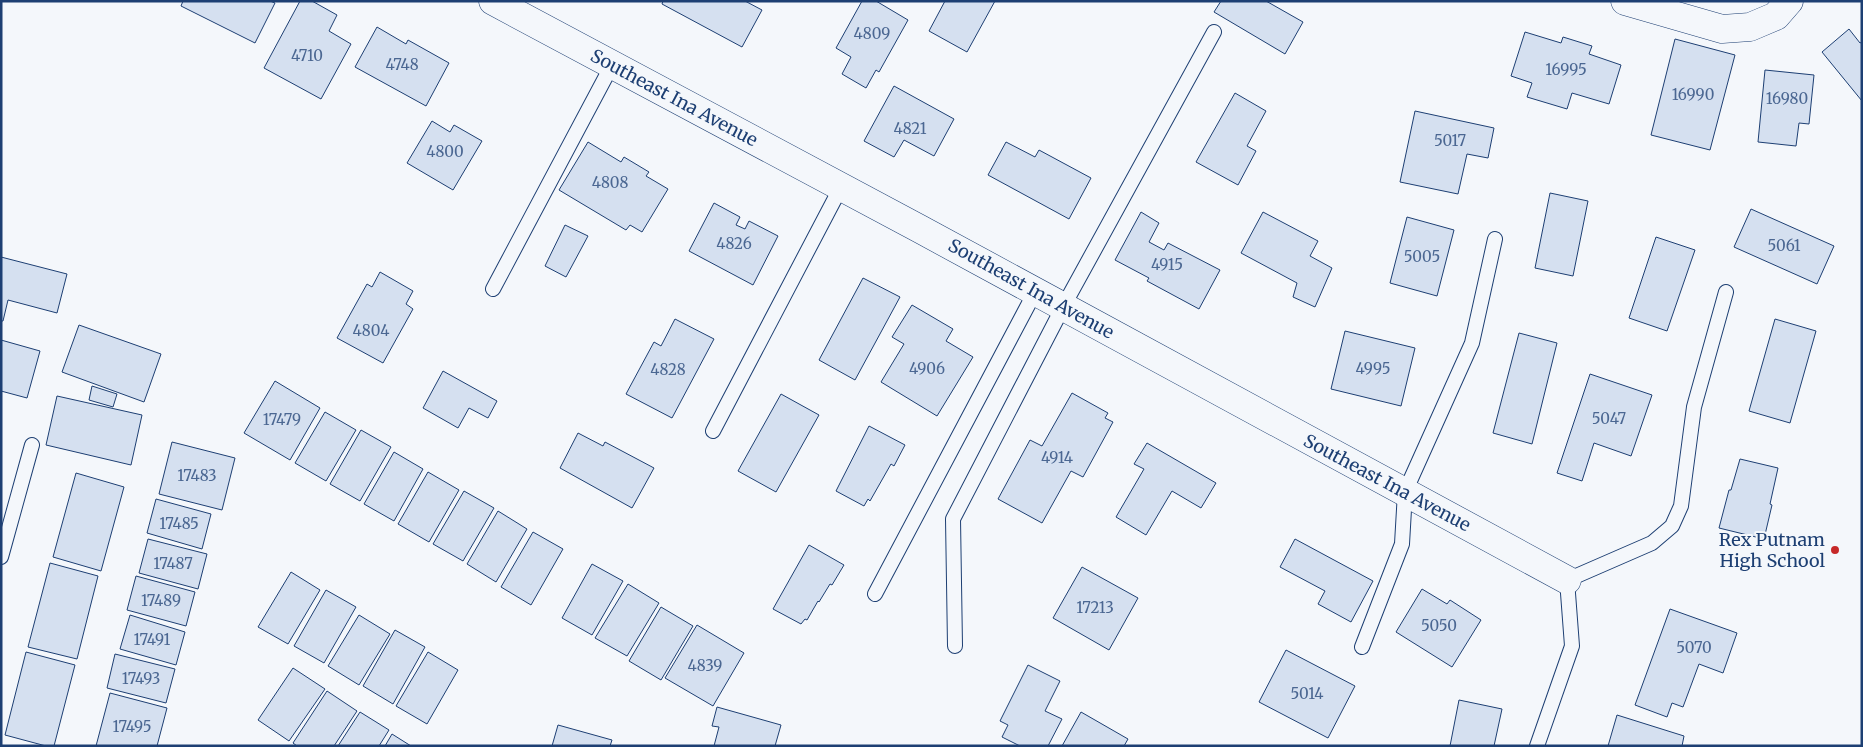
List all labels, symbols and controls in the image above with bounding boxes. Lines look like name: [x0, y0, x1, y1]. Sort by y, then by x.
house number: 4809: [854, 24, 890, 43]
street label: Southeast Ina Avenue: [587, 44, 762, 151]
house number: 4710: [291, 46, 323, 65]
house number: 4748: [385, 55, 419, 74]
house number: 16995: [1545, 60, 1587, 79]
house number: 16990: [1672, 85, 1714, 104]
house number: 16980: [1766, 89, 1808, 108]
house number: 4821: [893, 119, 927, 138]
house number: 5017: [1434, 131, 1466, 150]
house number: 4800: [426, 142, 464, 161]
house number: 4808: [592, 173, 628, 192]
street label: Southeast Ina Avenue: [944, 233, 1118, 344]
house number: 4826: [716, 234, 752, 253]
house number: 5061: [1767, 236, 1801, 255]
house number: 5005: [1404, 247, 1440, 266]
house number: 4915: [1151, 255, 1183, 274]
house number: 4804: [353, 321, 389, 340]
house number: 4906: [909, 359, 945, 378]
house number: 4995: [1356, 359, 1390, 378]
house number: 4828: [650, 360, 686, 379]
house number: 5047: [1592, 409, 1627, 428]
house number: 17479: [263, 410, 301, 429]
street label: Southeast Ina Avenue: [1300, 429, 1475, 536]
house number: 4914: [1041, 448, 1073, 467]
house number: 17483: [177, 466, 217, 485]
house number: 17485: [159, 514, 199, 533]
place label: Rex Putnam High School: [1719, 528, 1825, 572]
marker: Rex Putnam High School: [1829, 544, 1841, 556]
house number: 17487: [153, 554, 193, 573]
house number: 17489: [141, 591, 181, 610]
house number: 17213: [1076, 598, 1114, 617]
house number: 5050: [1421, 616, 1457, 635]
house number: 17491: [134, 630, 171, 649]
house number: 5070: [1676, 638, 1712, 657]
house number: 4839: [688, 656, 722, 675]
house number: 17493: [122, 669, 160, 688]
house number: 5014: [1291, 684, 1323, 703]
house number: 17495: [113, 717, 151, 736]

